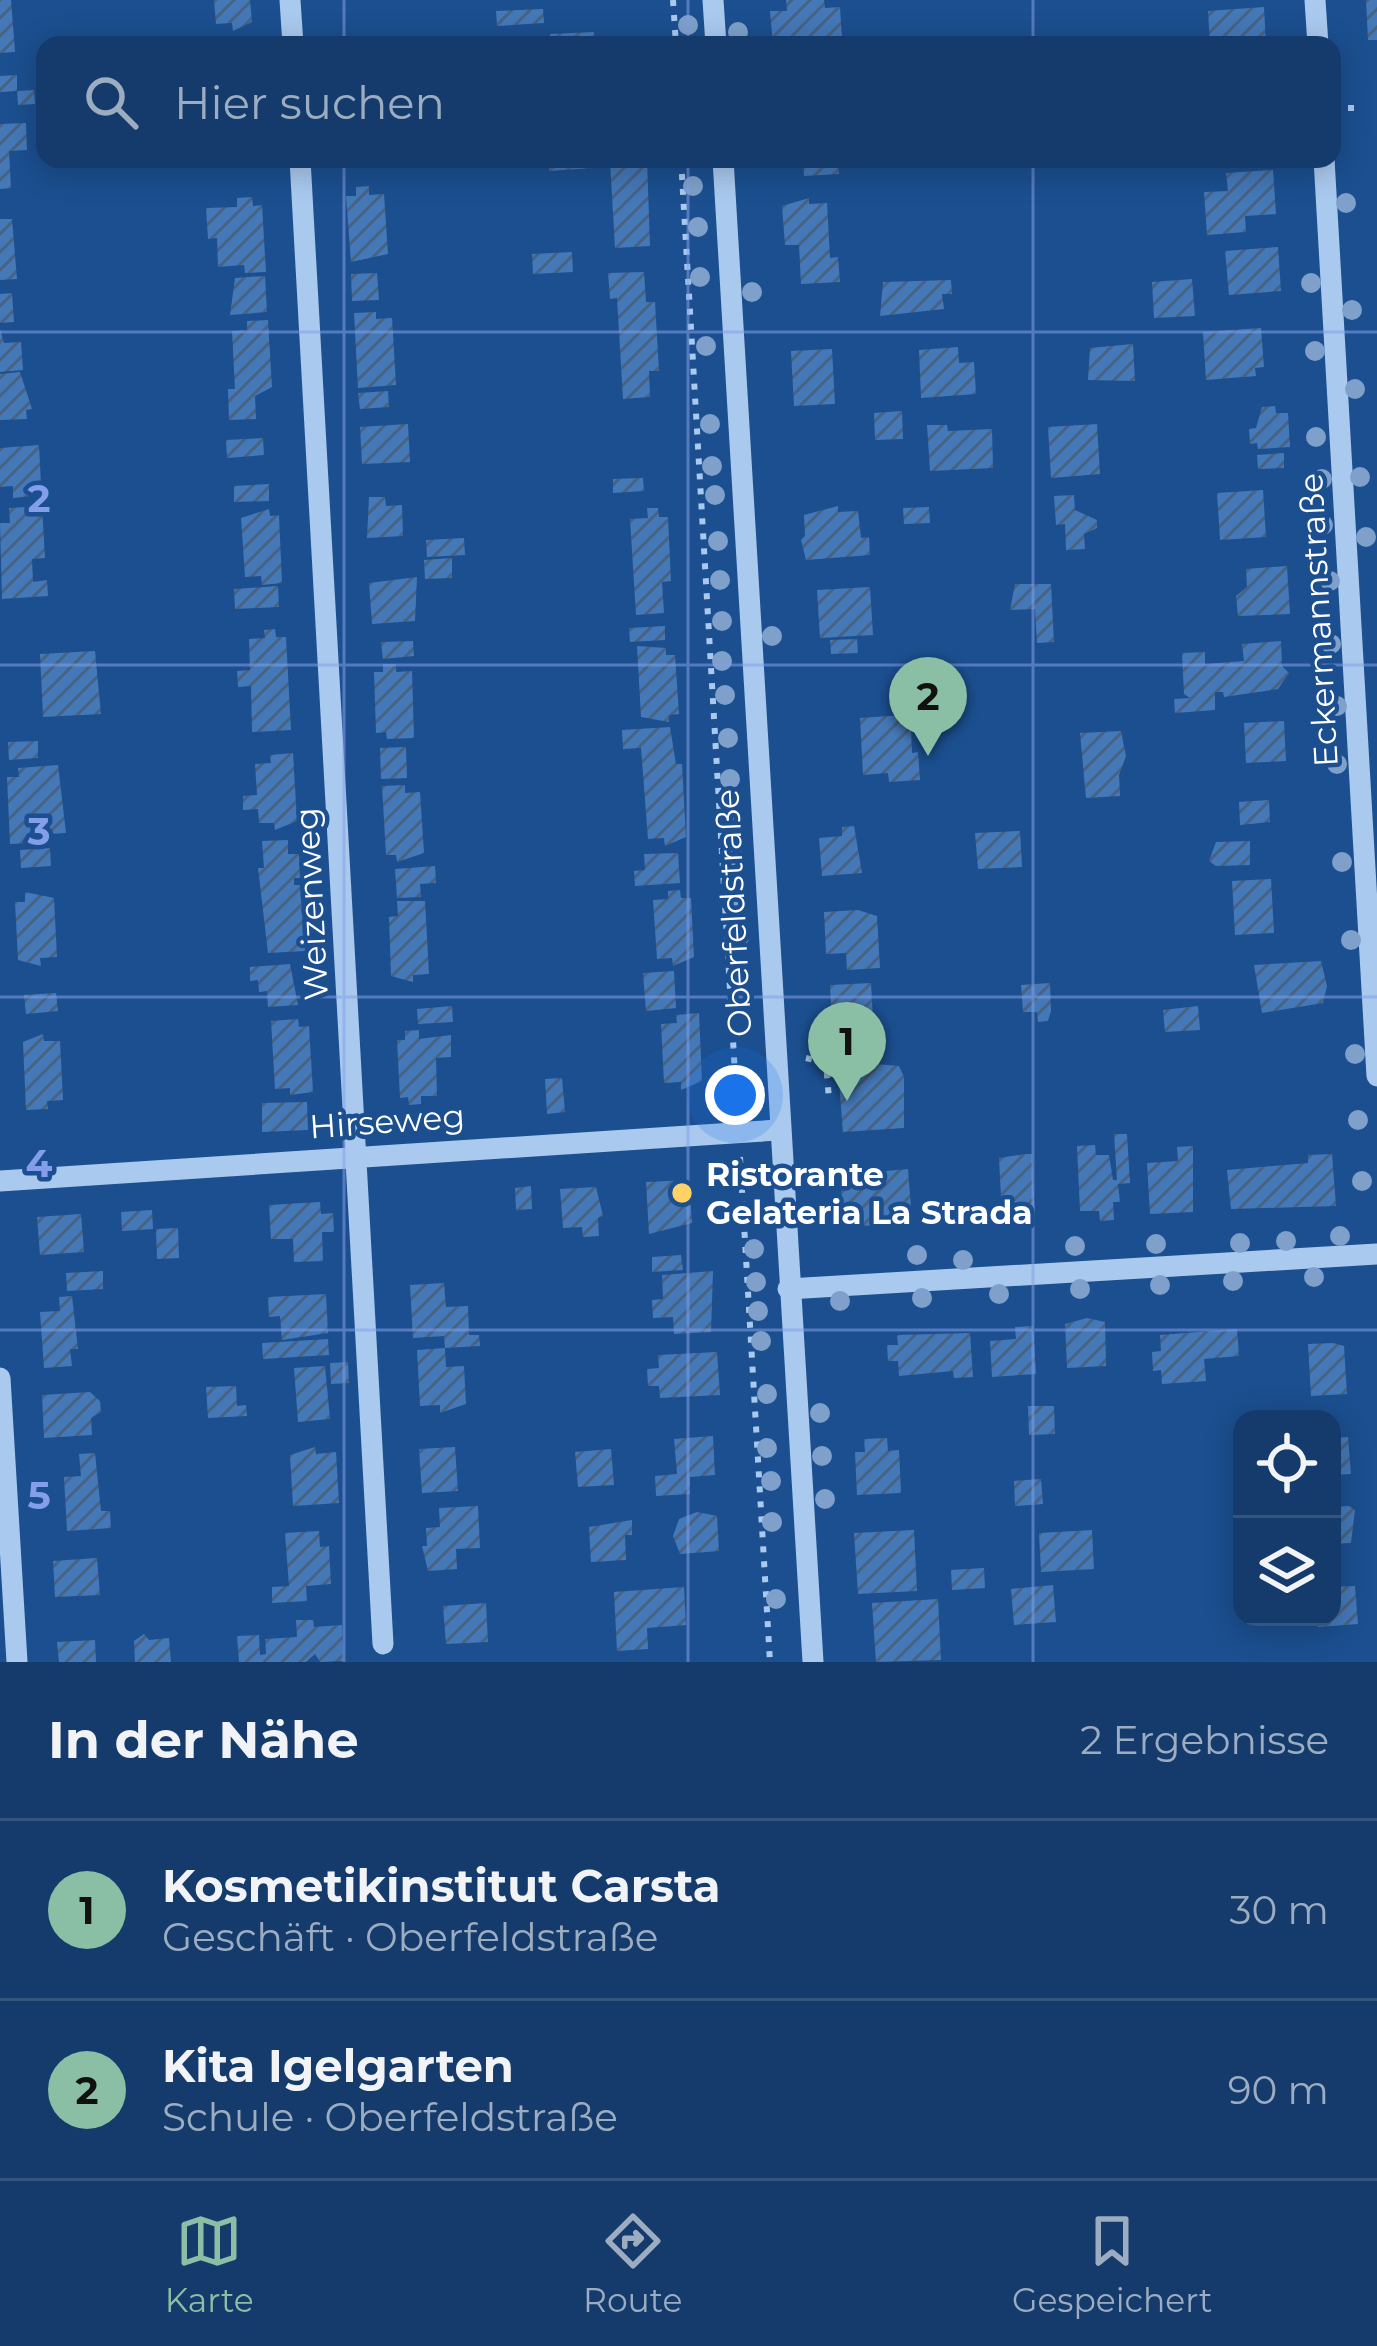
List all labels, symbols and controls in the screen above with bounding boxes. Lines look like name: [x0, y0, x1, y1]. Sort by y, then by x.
search box: [36, 36, 1341, 168]
icon: search: [78, 69, 144, 135]
text: Hier suchen: [174, 75, 445, 130]
street label: Eckermannstraße: [1290, 472, 1346, 768]
text: 2: [27, 474, 51, 522]
pin: 2: [889, 657, 967, 756]
street label: Oberfeldstraße: [707, 788, 759, 1038]
street label: Weizenweg: [286, 806, 336, 1002]
text: 3: [26, 807, 51, 855]
pin: 1: [808, 1002, 886, 1101]
your location: [705, 1065, 765, 1125]
street label: Hirseweg: [308, 1096, 466, 1146]
text: 4: [26, 1139, 53, 1187]
place label: Ristorante Gelateria La Strada: [706, 1154, 1033, 1232]
marker: Ristorante Gelateria La Strada: [669, 1180, 695, 1206]
map controls: [1233, 1410, 1341, 1626]
button: locate: [1233, 1410, 1341, 1518]
text: 5: [27, 1471, 51, 1519]
button: layers: [1233, 1518, 1341, 1626]
text: In der Nähe: [48, 1709, 359, 1771]
text: 2 Ergebnisse: [1080, 1716, 1329, 1764]
text: Kosmetikinstitut Carsta: [162, 1858, 721, 1913]
text: 1: [79, 1886, 95, 1934]
text: 30 m: [1230, 1886, 1329, 1934]
text: Geschäft · Oberfeldstraße: [162, 1913, 658, 1961]
text: Kita Igelgarten: [162, 2038, 514, 2093]
text: 2: [75, 2066, 99, 2114]
text: 90 m: [1228, 2066, 1329, 2114]
text: Schule · Oberfeldstraße: [162, 2093, 618, 2141]
tab: Karte: [165, 2208, 254, 2320]
tab: Route: [583, 2208, 682, 2320]
tab: Gespeichert: [1012, 2208, 1212, 2320]

